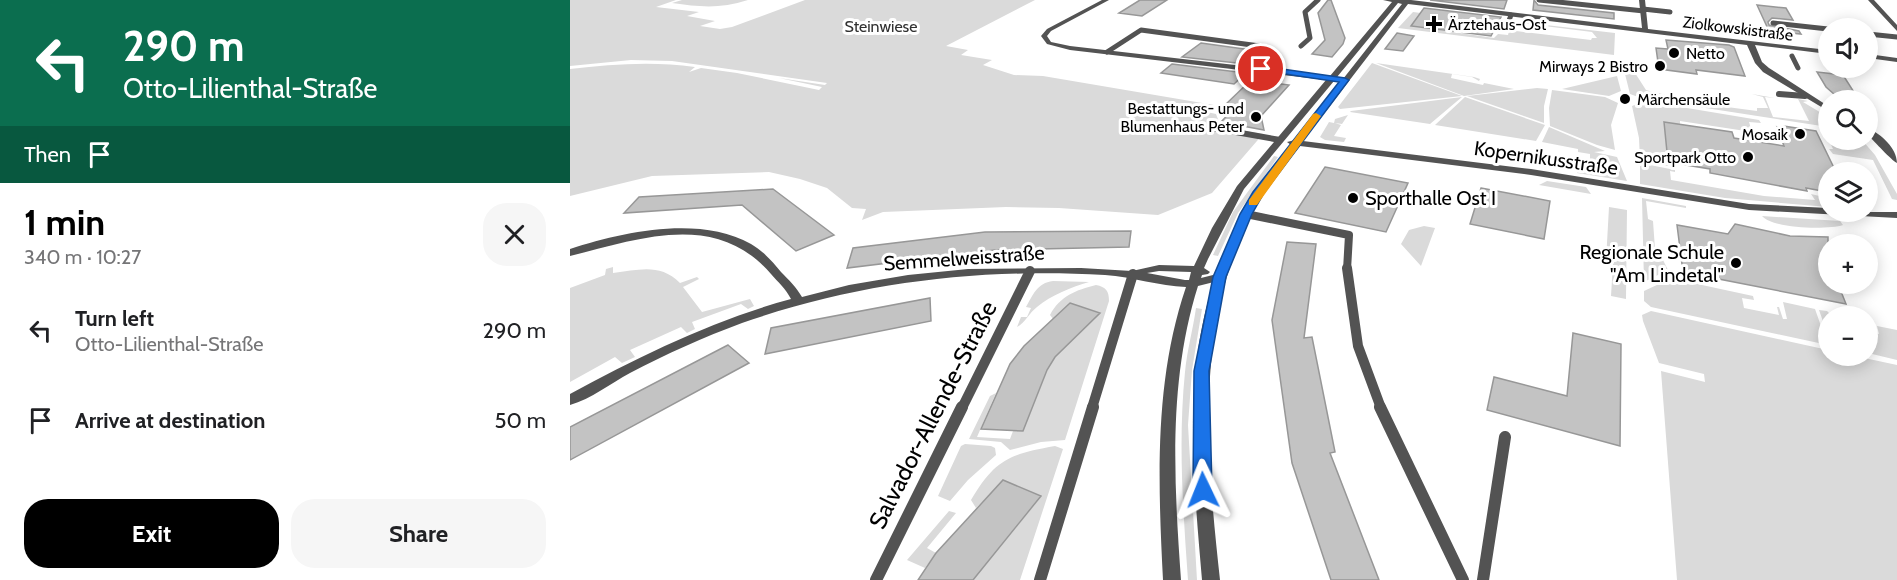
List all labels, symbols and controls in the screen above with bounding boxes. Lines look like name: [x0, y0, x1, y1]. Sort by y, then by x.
street label: Ziolkowskistraße: [1682, 12, 1794, 45]
marker: Ärztehaus-Ost: [1425, 15, 1443, 33]
place label: Ärztehaus-Ost: [1448, 15, 1547, 34]
park label: Steinwiese: [845, 17, 917, 36]
map controls: [1818, 18, 1878, 366]
button: sound: [1818, 18, 1878, 78]
text: 290 m: [123, 20, 244, 72]
icon: left: [24, 24, 102, 102]
pin: [1235, 43, 1286, 94]
place label: Netto: [1686, 44, 1725, 63]
marker: Netto: [1667, 46, 1681, 60]
icon: arrive: [1244, 52, 1277, 85]
place label: Mirways 2 Bistro: [1539, 57, 1648, 76]
marker: Mirways 2 Bistro: [1653, 59, 1667, 73]
text: Otto-Lilienthal-Straße: [123, 72, 377, 105]
place label: Märchensäule: [1637, 90, 1730, 109]
button: search: [1818, 90, 1878, 150]
marker: Märchensäule: [1618, 92, 1632, 106]
place label: Bestattungs- und Blumenhaus Peter: [1121, 99, 1245, 136]
marker: Bestattungs- und Blumenhaus Peter: [1249, 110, 1263, 124]
place label: Mosaik: [1742, 125, 1789, 144]
marker: Mosaik: [1793, 127, 1807, 141]
street label: Kopernikusstraße: [1473, 136, 1619, 180]
icon: arrive: [83, 138, 116, 171]
text: Then: [24, 141, 71, 168]
place label: Sportpark Otto: [1634, 148, 1736, 167]
marker: Sportpark Otto: [1741, 150, 1755, 164]
button: layers: [1818, 162, 1878, 222]
place label: Sporthalle Ost I: [1365, 186, 1496, 210]
marker: Sporthalle Ost I: [1346, 191, 1360, 205]
text: 1 min: [24, 200, 105, 244]
button: close: [483, 203, 546, 266]
button: +: [1818, 234, 1878, 294]
street label: Semmelweisstraße: [883, 240, 1045, 276]
place label: Regionale Schule "Am Lindetal": [1579, 240, 1724, 287]
text: 340 m · 10:27: [24, 245, 141, 269]
marker: Regionale Schule "Am Lindetal": [1729, 256, 1743, 270]
street label: Salvador-Allende-Straße: [863, 296, 1003, 533]
text: Turn left: [75, 305, 154, 332]
button: −: [1818, 306, 1878, 366]
icon: left: [24, 314, 57, 347]
text: 290 m: [482, 317, 546, 344]
text: Otto-Lilienthal-Straße: [75, 332, 263, 356]
icon: arrive: [24, 404, 57, 437]
text: Arrive at destination: [75, 407, 265, 434]
text: 50 m: [494, 407, 546, 434]
position arrow: [1171, 458, 1235, 522]
button: Exit: [24, 499, 279, 568]
button: Share: [291, 499, 546, 568]

